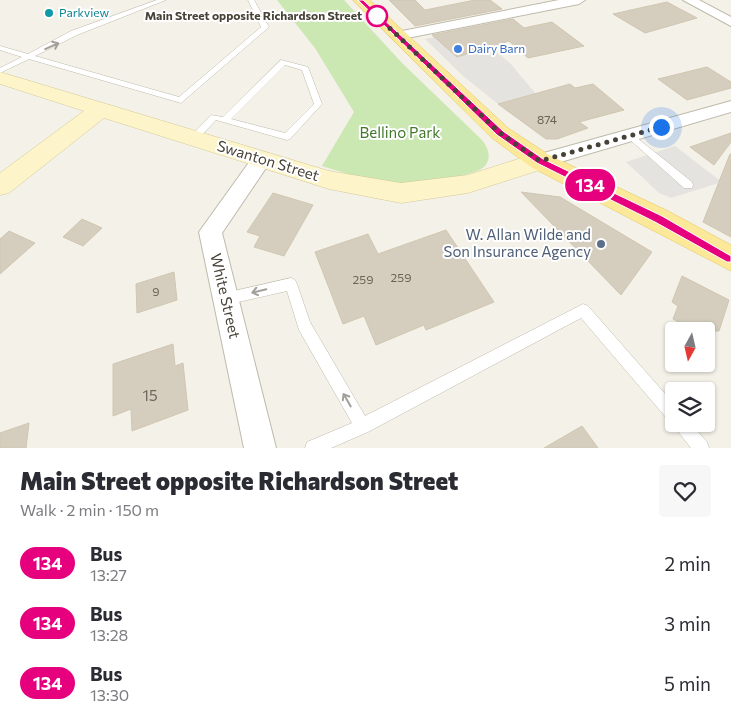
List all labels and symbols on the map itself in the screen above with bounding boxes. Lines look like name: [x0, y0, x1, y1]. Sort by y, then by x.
place label: Parkview: [59, 5, 110, 19]
marker: Main Street opposite Richardson Street: [366, 5, 388, 27]
marker: Parkview: [43, 7, 55, 19]
place label: Main Street opposite Richardson Street: [145, 8, 362, 22]
one-way arrow: [44, 41, 59, 51]
place label: Dairy Barn: [468, 41, 525, 55]
marker: Dairy Barn: [452, 43, 464, 55]
house number: 874: [537, 112, 557, 126]
your location: [649, 115, 674, 140]
park label: Bellino Park: [360, 123, 440, 141]
street label: Swanton Street: [215, 136, 321, 184]
line badge: 134: [561, 169, 619, 201]
place label: W. Allan Wilde and Son Insurance Agency: [444, 225, 591, 260]
marker: W. Allan Wilde and Son Insurance Agency: [595, 238, 607, 250]
street label: White Street: [207, 251, 245, 340]
house number: 259: [391, 270, 411, 284]
house number: 259: [353, 272, 373, 286]
house number: 9: [152, 284, 160, 298]
one-way arrow: [252, 287, 268, 296]
north arrow: [665, 322, 715, 372]
house number: 15: [142, 386, 158, 404]
one-way arrow: [342, 393, 352, 408]

